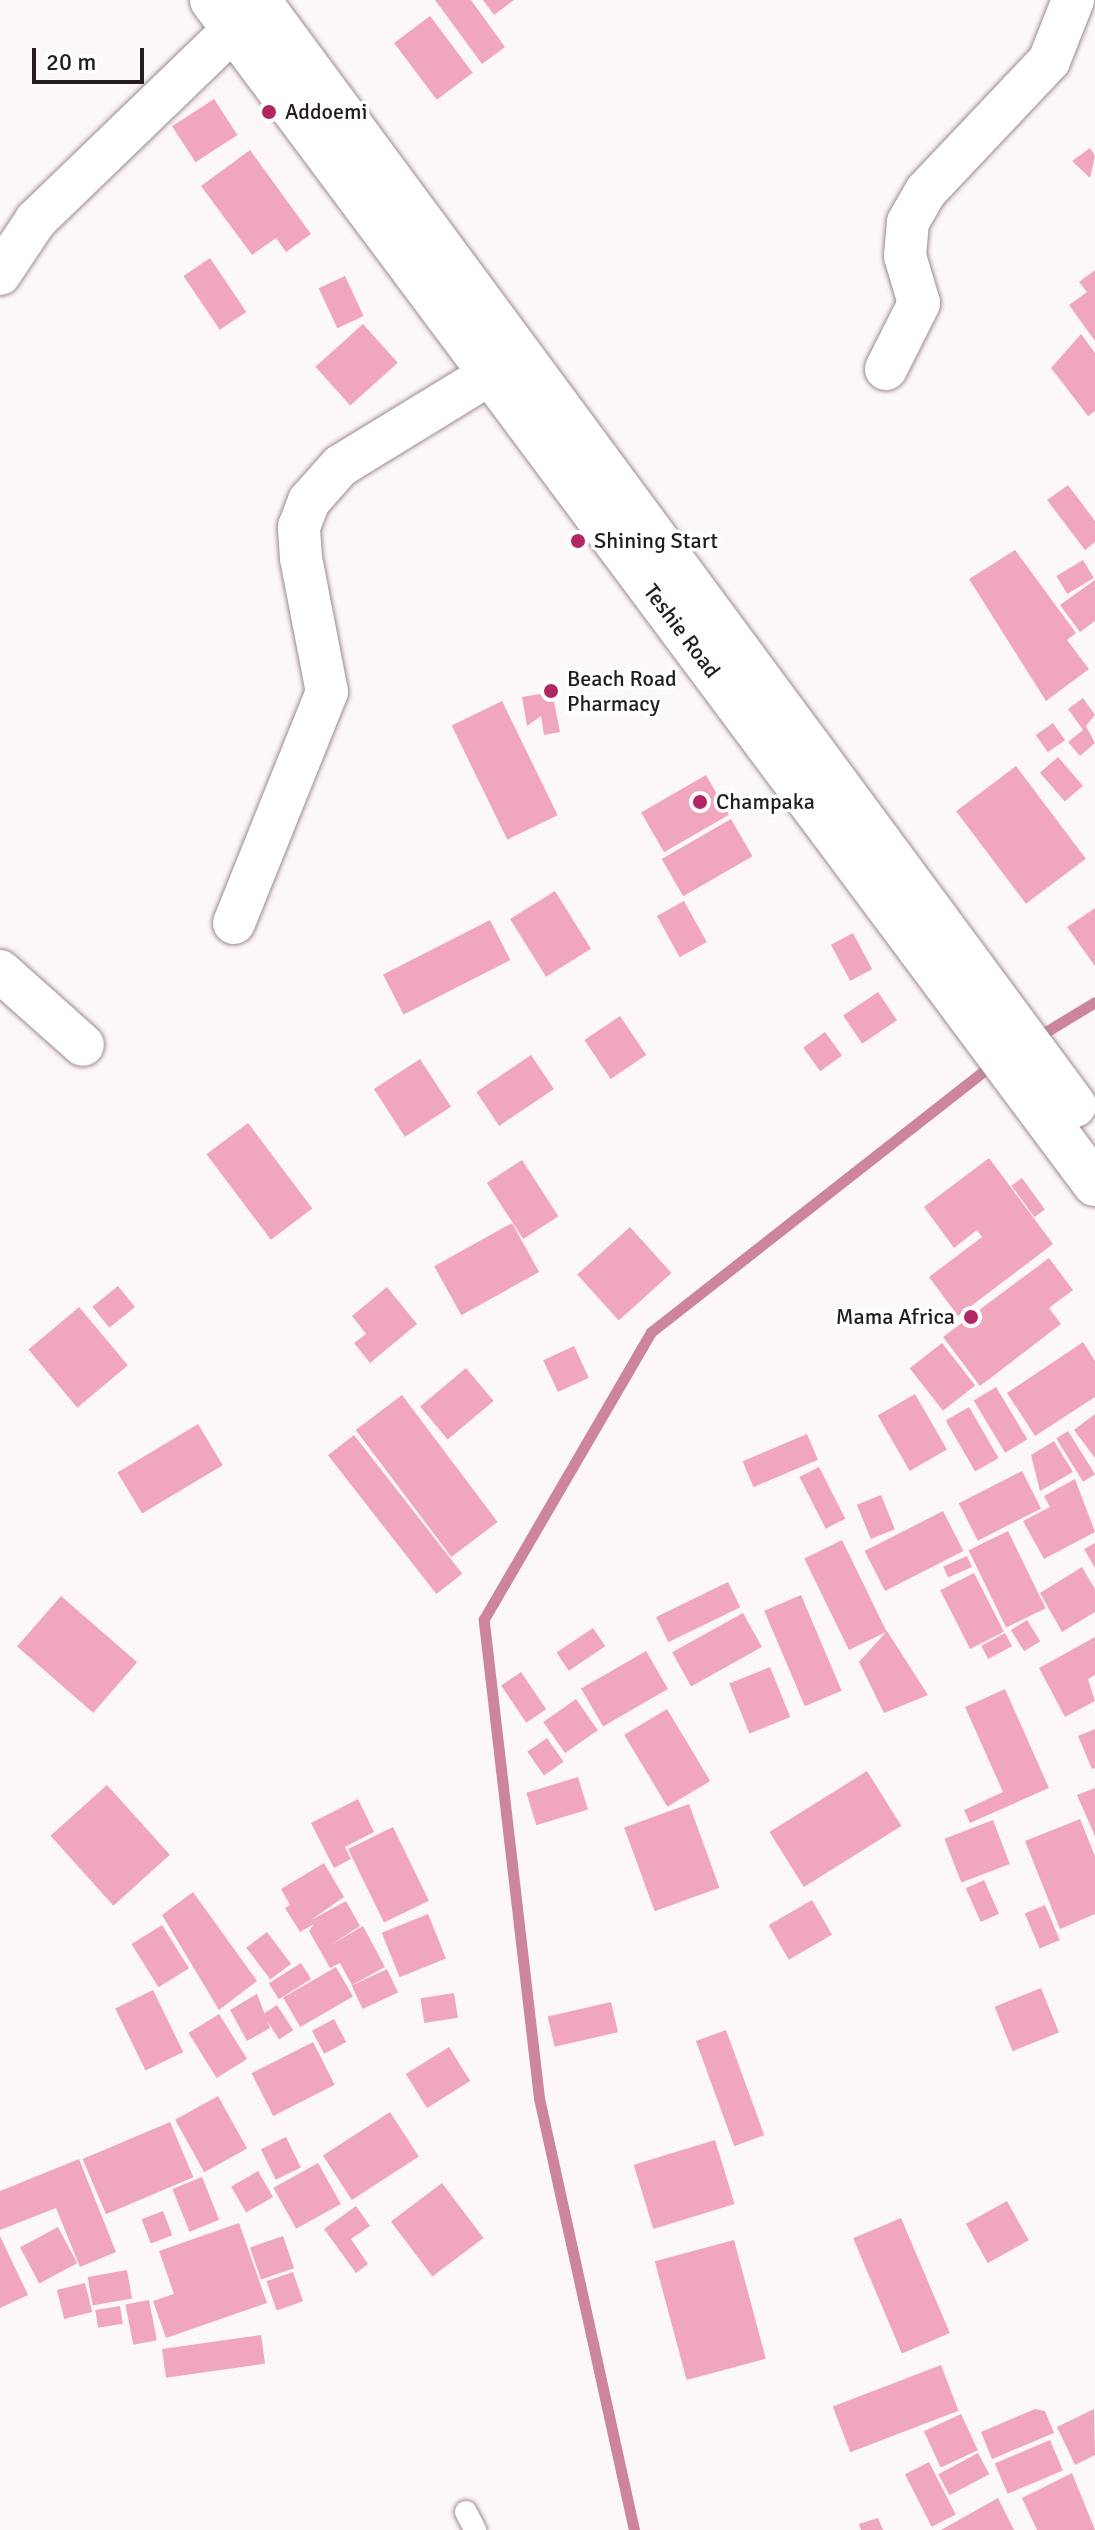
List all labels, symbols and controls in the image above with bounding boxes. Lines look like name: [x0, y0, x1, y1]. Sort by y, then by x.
scale bar: [36, 32, 148, 82]
text: 20 m: [46, 47, 96, 77]
place label: Addoemi: [285, 99, 368, 125]
marker: Addoemi: [260, 103, 278, 121]
place label: Shining Start: [594, 528, 718, 554]
marker: Shining Start: [569, 532, 587, 550]
street label: Teshie Road: [638, 579, 726, 683]
place label: Beach Road Pharmacy: [567, 665, 677, 716]
marker: Beach Road Pharmacy: [542, 682, 560, 700]
place label: Champaka: [716, 789, 815, 815]
marker: Champaka: [691, 793, 709, 811]
place label: Mama Africa: [836, 1304, 955, 1330]
marker: Mama Africa: [962, 1308, 980, 1326]

